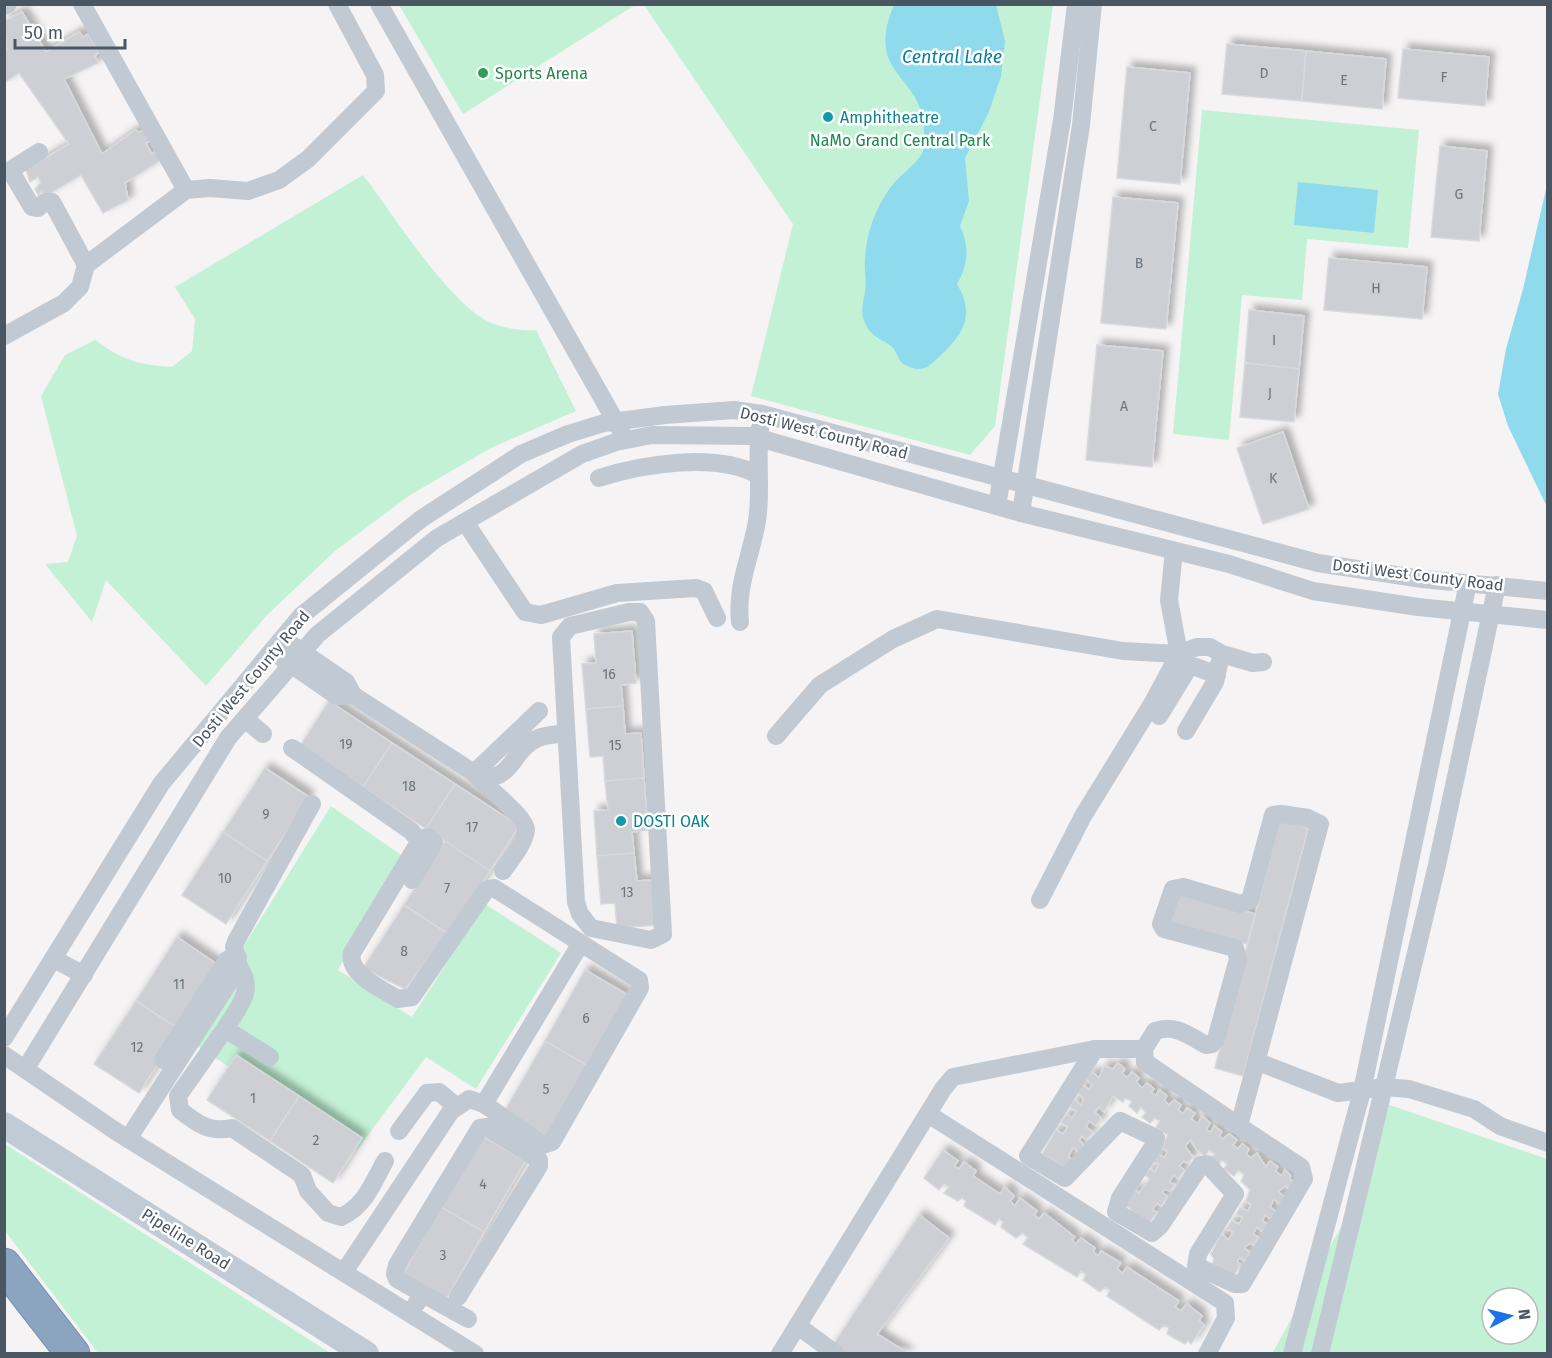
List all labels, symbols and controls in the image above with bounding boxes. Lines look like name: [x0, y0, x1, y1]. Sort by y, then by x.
scale bar: [15, 12, 124, 50]
text: 50 m: [24, 22, 63, 44]
water label: Central Lake: [902, 46, 1002, 68]
place label: Sports Arena: [495, 64, 588, 83]
house number: D: [1259, 65, 1269, 82]
marker: Sports Arena: [476, 66, 490, 80]
house number: F: [1441, 69, 1448, 86]
house number: E: [1340, 72, 1348, 89]
place label: Amphitheatre: [840, 108, 939, 127]
marker: Amphitheatre: [821, 110, 835, 124]
house number: C: [1149, 118, 1157, 135]
park label: NaMo Grand Central Park: [810, 131, 991, 150]
house number: G: [1455, 186, 1463, 203]
house number: B: [1135, 255, 1143, 272]
house number: H: [1371, 280, 1381, 297]
house number: I: [1272, 332, 1276, 349]
house number: J: [1268, 385, 1272, 402]
house number: A: [1120, 398, 1128, 415]
street label: Dosti West County Road: [738, 403, 910, 463]
house number: K: [1269, 470, 1278, 487]
street label: Dosti West County Road: [1331, 555, 1505, 595]
street label: Dosti West County Road: [188, 607, 314, 751]
house number: 16: [602, 666, 616, 683]
house number: 19: [339, 736, 353, 753]
house number: 15: [608, 737, 622, 754]
house number: 18: [402, 778, 416, 795]
house number: 9: [262, 806, 270, 823]
place label: DOSTI OAK: [633, 812, 710, 831]
marker: DOSTI OAK: [614, 814, 628, 828]
house number: 17: [466, 819, 478, 836]
house number: 10: [218, 870, 232, 887]
house number: 7: [444, 880, 450, 897]
house number: 13: [620, 884, 634, 901]
house number: 8: [400, 943, 408, 960]
house number: 11: [173, 976, 185, 993]
house number: 6: [582, 1010, 590, 1027]
house number: 12: [131, 1039, 144, 1056]
house number: 5: [542, 1081, 550, 1098]
house number: 1: [250, 1090, 256, 1107]
house number: 2: [313, 1132, 320, 1149]
house number: 4: [479, 1176, 487, 1193]
street label: Pipeline Road: [138, 1204, 234, 1274]
house number: 3: [440, 1247, 447, 1264]
north arrow: [1480, 1286, 1540, 1346]
text: N: [1514, 1308, 1534, 1321]

